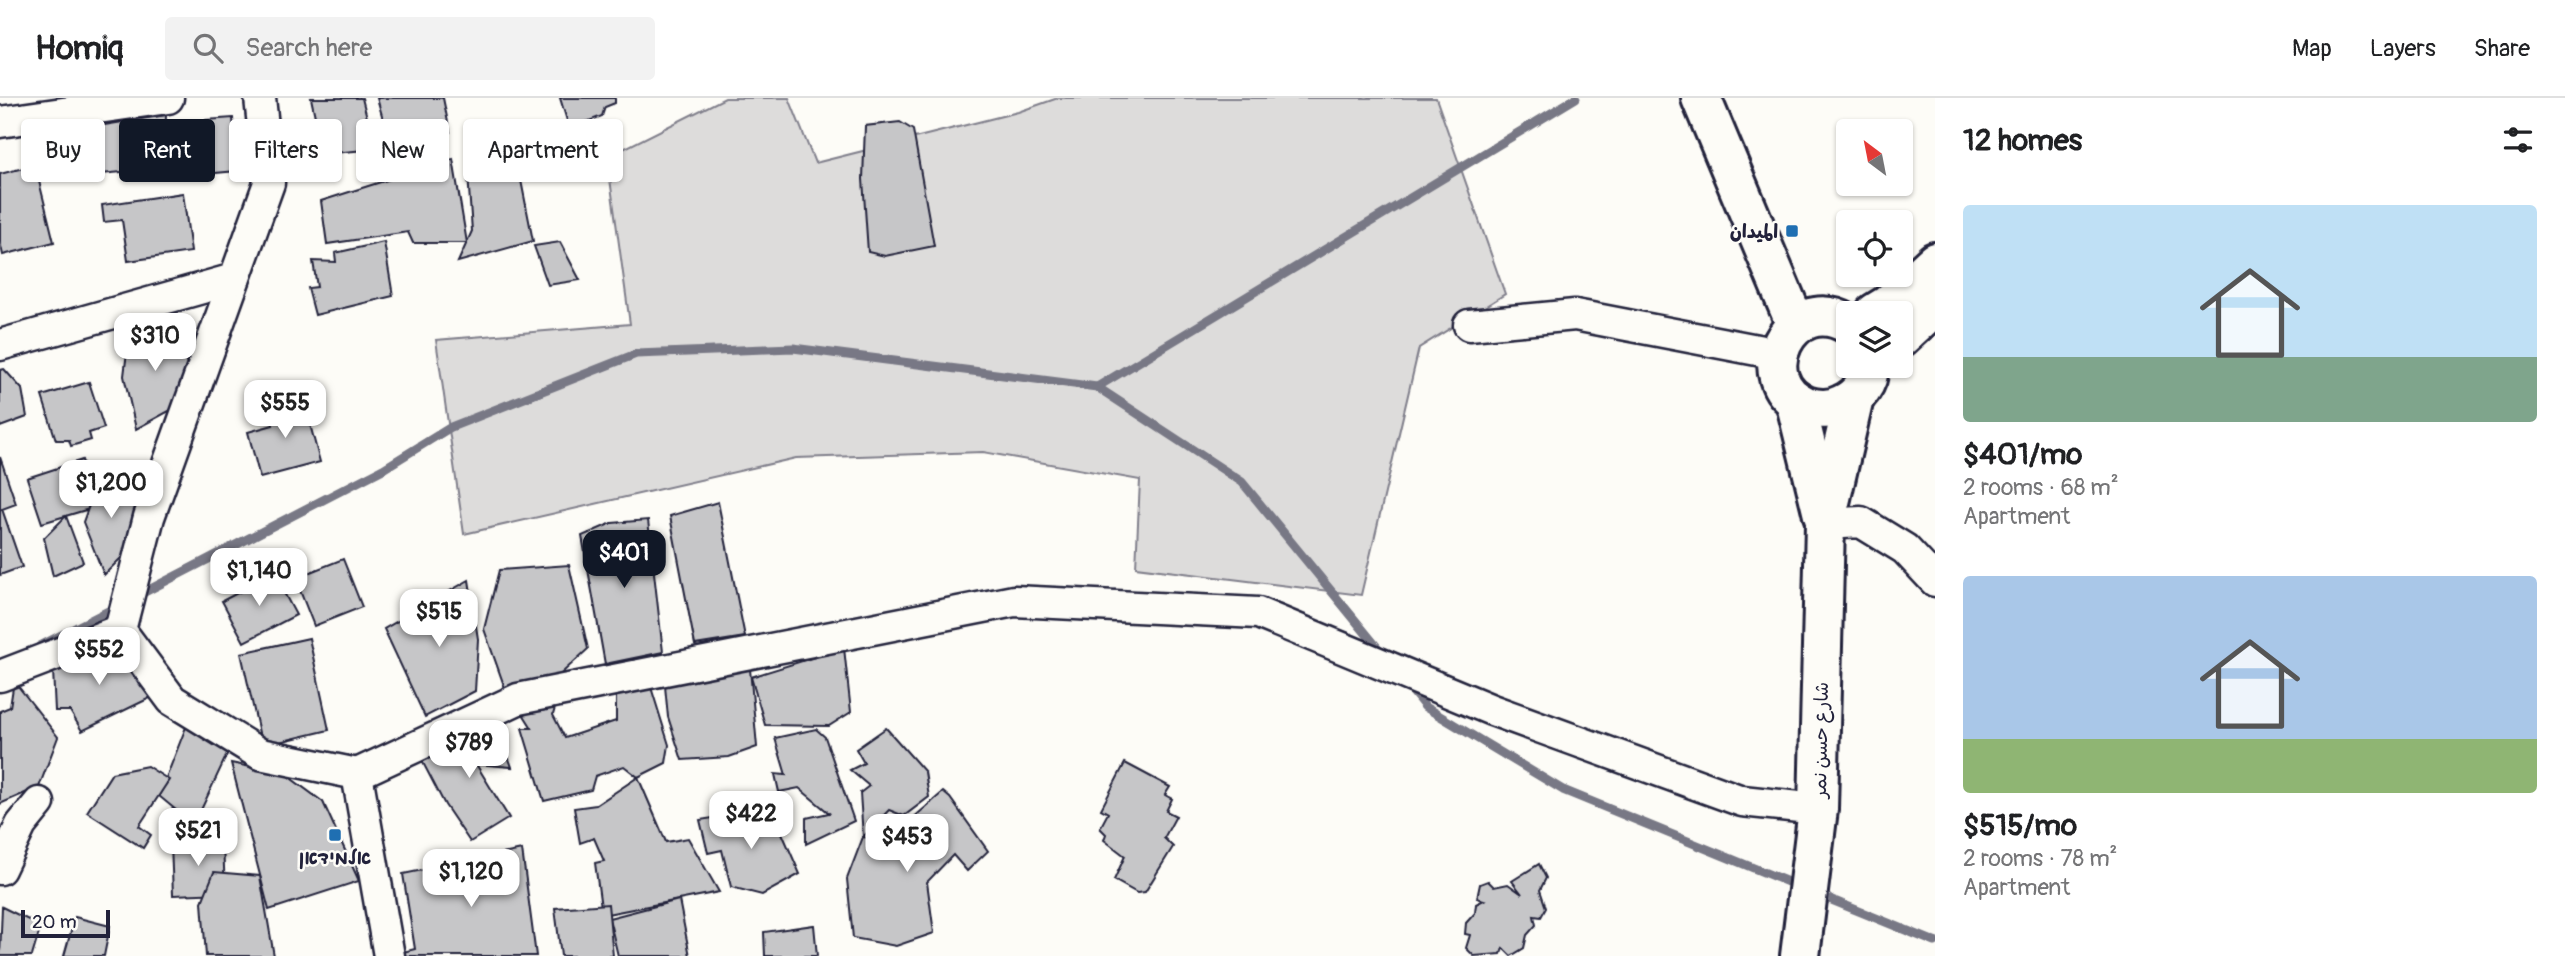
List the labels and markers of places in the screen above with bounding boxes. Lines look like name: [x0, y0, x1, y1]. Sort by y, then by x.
place label: الميدان: [1730, 220, 1778, 244]
marker: الميدان: [1784, 223, 1800, 239]
pin: $310: [114, 314, 196, 373]
pin: $555: [244, 380, 326, 440]
pin: $1,200: [54, 460, 168, 520]
pin: $401: [583, 531, 665, 590]
pin: $1,140: [202, 548, 316, 608]
pin: $515: [398, 589, 480, 649]
pin: $552: [58, 628, 140, 687]
pin: $789: [428, 720, 510, 780]
pin: $422: [710, 792, 792, 851]
pin: $521: [157, 808, 239, 868]
pin: $453: [866, 814, 948, 874]
marker: אלמידאן: [327, 827, 343, 843]
place label: אלמידאן: [299, 846, 371, 870]
pin: $1,120: [414, 850, 528, 909]

